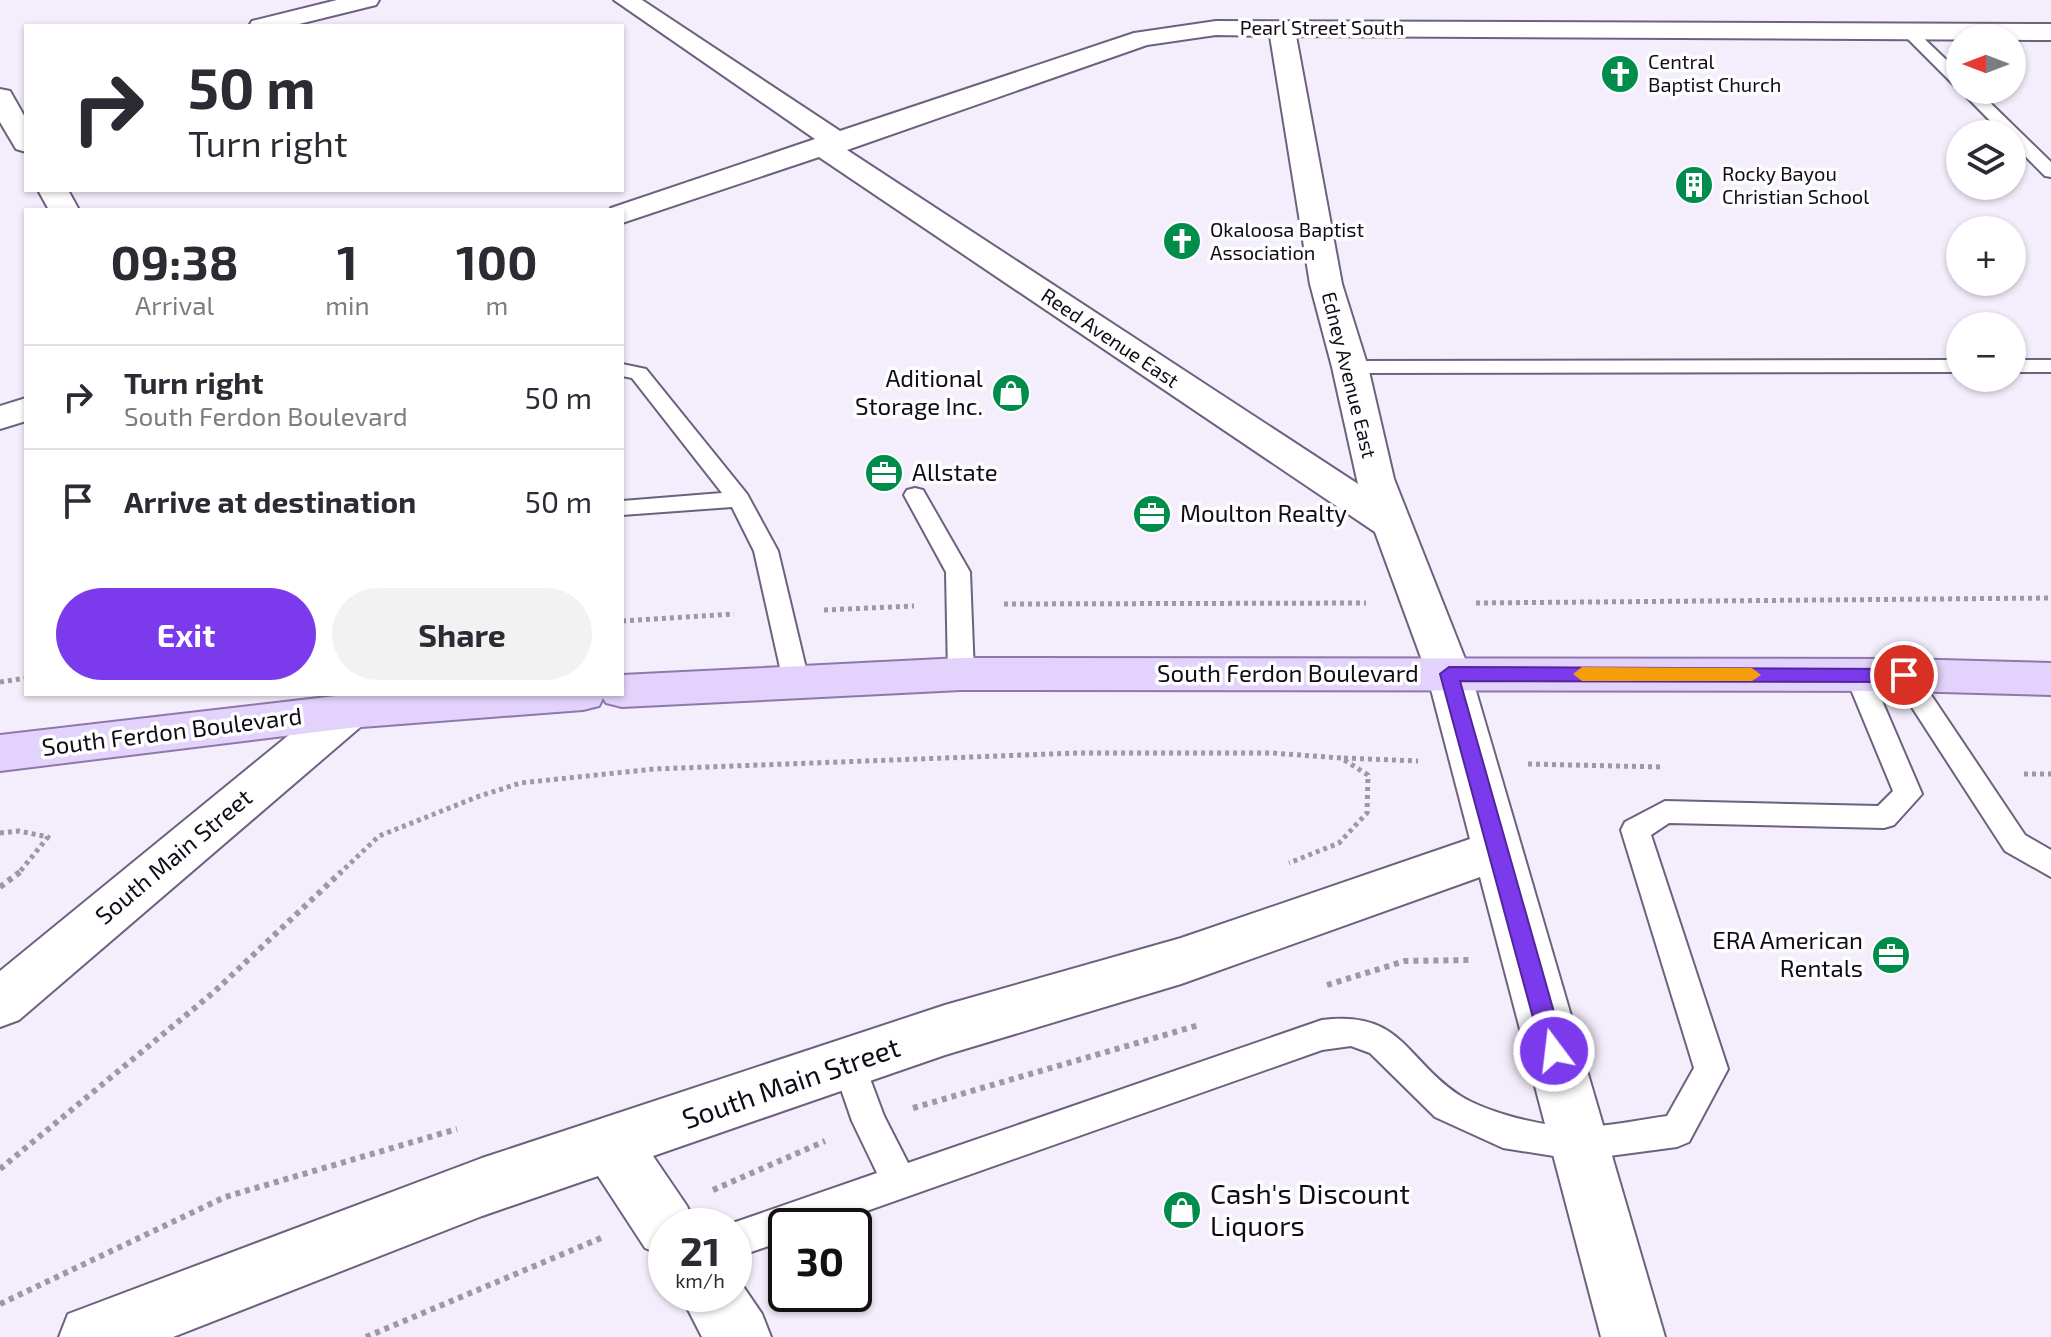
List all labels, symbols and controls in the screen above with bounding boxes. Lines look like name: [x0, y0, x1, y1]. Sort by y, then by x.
street label: Pearl Street South: [1240, 15, 1404, 39]
north arrow: [1946, 24, 2026, 104]
map controls: [1946, 24, 2026, 392]
place label: Central Baptist Church: [1648, 49, 1781, 96]
text: 50 m: [188, 53, 316, 120]
church icon: Central Baptist Church: [1599, 53, 1641, 95]
icon: right: [56, 56, 160, 160]
button: layers: [1946, 120, 2026, 200]
text: Turn right: [188, 121, 348, 164]
place label: Rocky Bayou Christian School: [1722, 161, 1869, 208]
building icon: Rocky Bayou Christian School: [1673, 164, 1715, 206]
button: +: [1946, 216, 2026, 296]
place label: Okaloosa Baptist Association: [1210, 217, 1364, 264]
church icon: Okaloosa Baptist Association: [1161, 220, 1203, 262]
text: 09:38: [111, 232, 239, 290]
text: 1: [337, 232, 358, 290]
text: 100: [456, 232, 537, 290]
street label: Reed Avenue East: [1037, 282, 1184, 392]
text: Arrival: [135, 289, 214, 320]
text: min: [325, 289, 370, 320]
text: m: [485, 289, 508, 320]
street label: Edney Avenue East: [1318, 289, 1382, 461]
button: −: [1946, 312, 2026, 392]
place label: Aditional Storage Inc.: [855, 363, 983, 420]
text: Turn right: [124, 364, 264, 400]
shop icon: Aditional Storage Inc.: [990, 372, 1032, 414]
icon: right: [56, 375, 100, 419]
text: 50 m: [525, 379, 592, 415]
text: South Ferdon Boulevard: [124, 400, 408, 431]
office icon: Allstate: [863, 452, 905, 494]
place label: Allstate: [912, 457, 998, 486]
icon: arrive: [56, 479, 100, 523]
text: Arrive at destination: [124, 483, 416, 519]
text: 50 m: [525, 483, 592, 519]
office icon: Moulton Realty: [1131, 493, 1173, 535]
place label: Moulton Realty: [1180, 498, 1347, 527]
button: Exit: [56, 588, 316, 680]
button: Share: [332, 588, 592, 680]
pin: [1870, 641, 1938, 709]
icon: arrive: [1882, 653, 1926, 697]
street label: South Ferdon Boulevard: [1157, 658, 1419, 687]
street label: South Ferdon Boulevard: [40, 700, 303, 761]
street label: South Main Street: [89, 782, 257, 930]
place label: ERA American Rentals: [1712, 925, 1863, 982]
office icon: ERA American Rentals: [1870, 934, 1912, 976]
position arrow: [1512, 1009, 1596, 1093]
street label: South Main Street: [677, 1029, 904, 1135]
place label: Cash's Discount Liquors: [1210, 1176, 1410, 1242]
shop icon: Cash's Discount Liquors: [1161, 1189, 1203, 1231]
speed limit sign: 30: [768, 1208, 872, 1312]
text: 21: [680, 1226, 720, 1274]
text: km/h: [675, 1268, 725, 1292]

